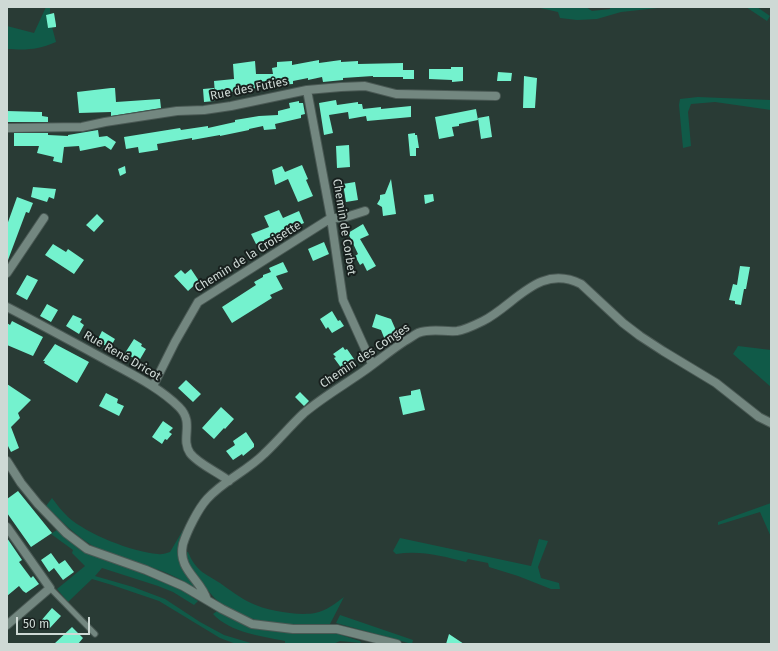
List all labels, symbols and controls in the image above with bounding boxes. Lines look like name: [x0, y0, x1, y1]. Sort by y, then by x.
street label: Rue des Futies: [209, 74, 289, 104]
street label: Chemin de Corbet: [329, 178, 359, 276]
street label: Chemin de la Croisette: [192, 218, 304, 296]
street label: Chemin des Conges: [317, 321, 413, 391]
street label: Rue René Dricot: [81, 328, 163, 384]
scale bar: [18, 609, 92, 635]
text: 50 m: [23, 617, 49, 631]

